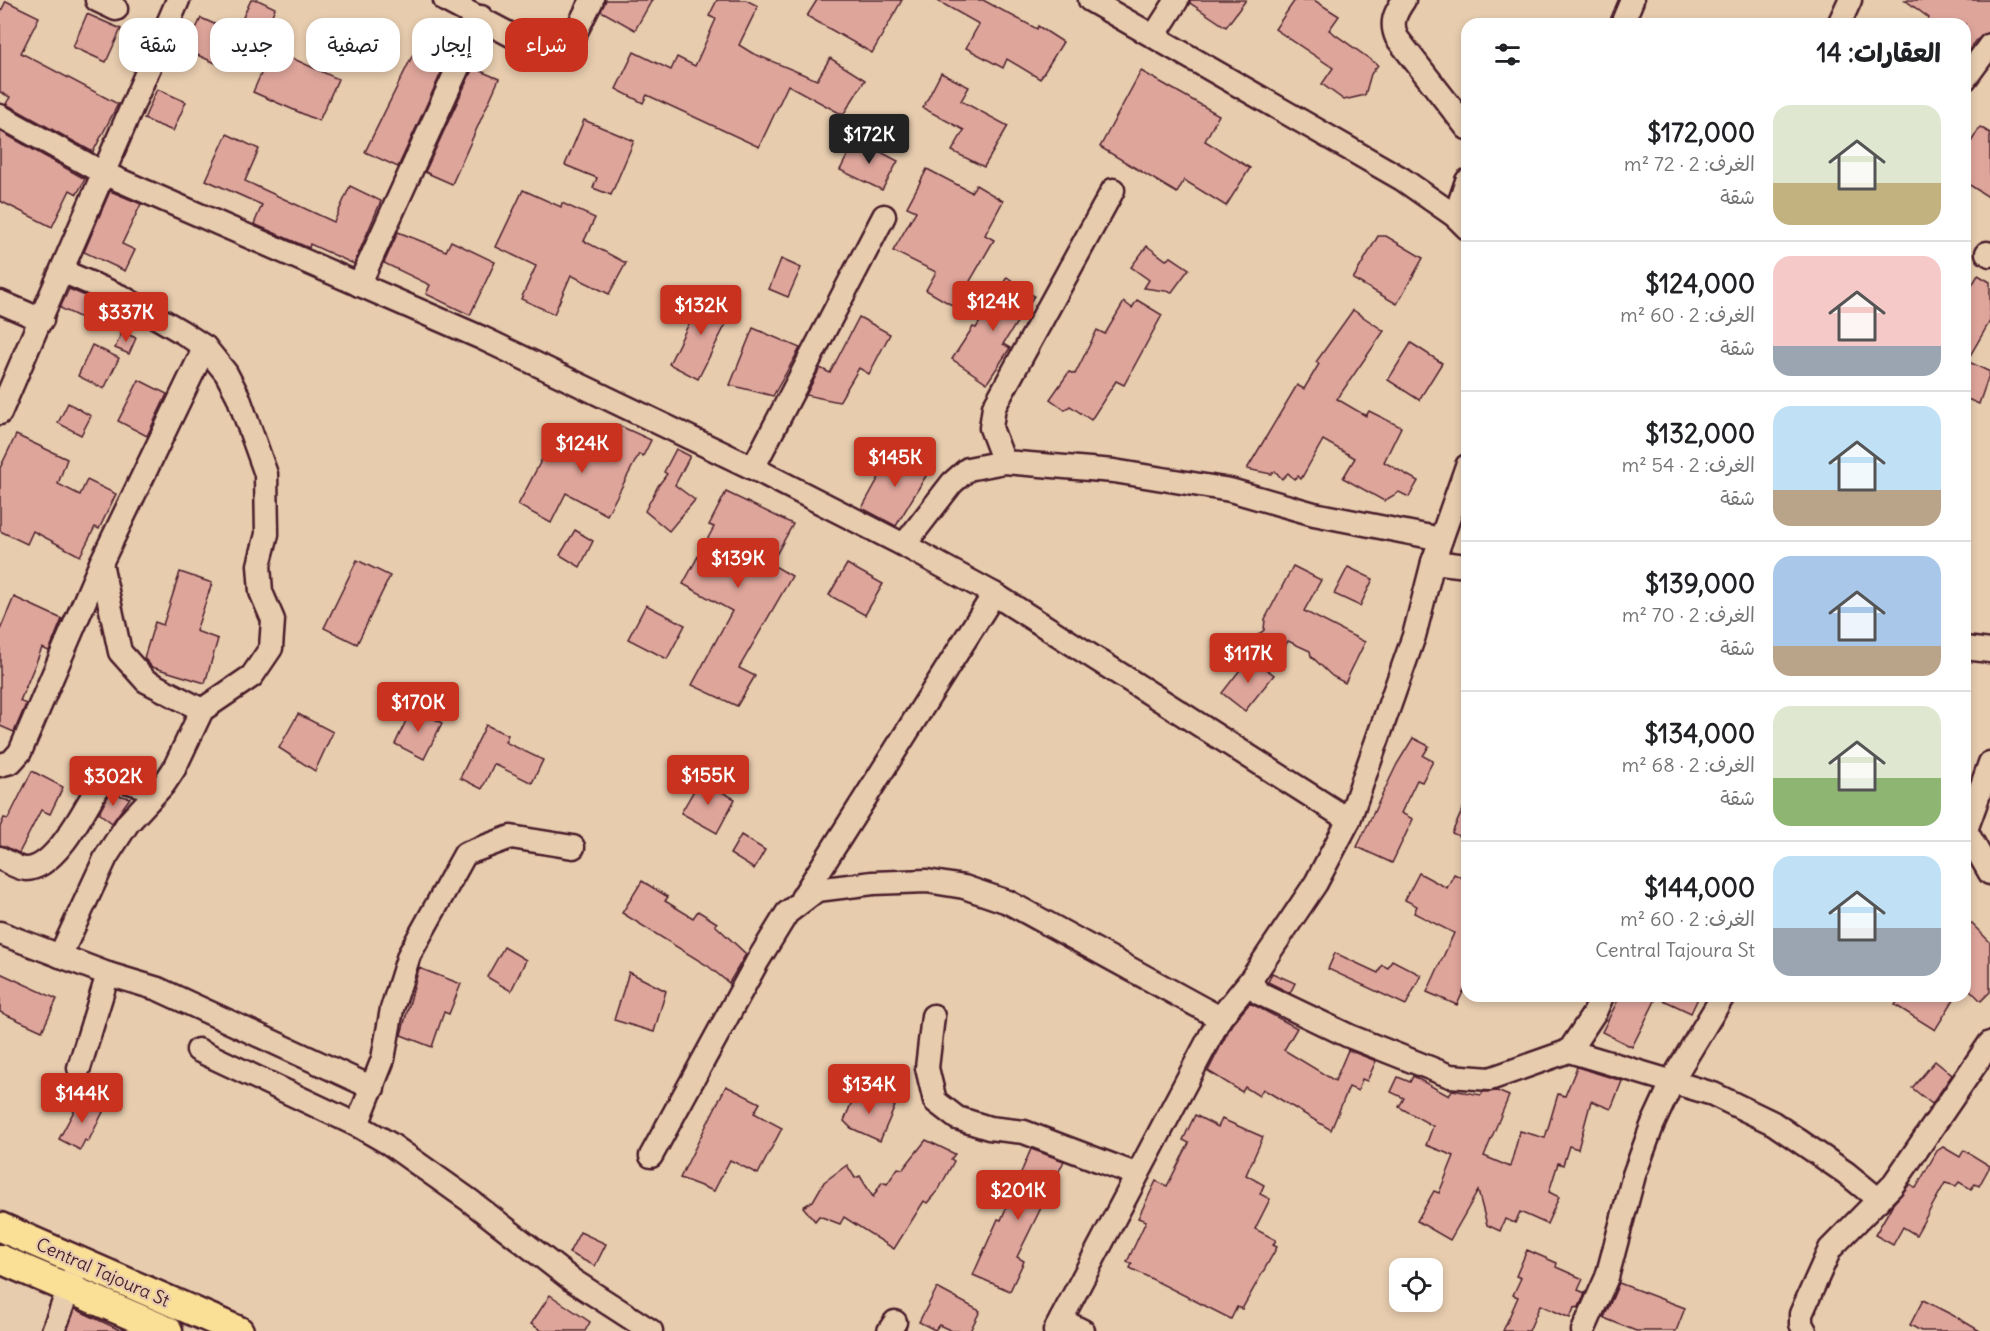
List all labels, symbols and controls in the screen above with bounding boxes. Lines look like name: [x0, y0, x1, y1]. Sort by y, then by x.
chip: شقة: [119, 18, 198, 72]
chip: جديد: [210, 18, 294, 72]
chip: تصفية: [306, 18, 400, 72]
chip: إيجار: [412, 18, 493, 72]
chip: شراء: [505, 18, 588, 72]
text: العقارات: 14: [1816, 36, 1941, 69]
icon: filters: [1491, 38, 1524, 71]
pin: $172K: [827, 114, 911, 165]
text: $172,000: [1647, 116, 1755, 149]
text: $172K: [843, 121, 895, 146]
icon: home: [1821, 129, 1893, 201]
text: الغرف: 2 · 72 m²: [1624, 151, 1755, 176]
text: شقة: [1720, 184, 1755, 209]
text: $124,000: [1645, 267, 1755, 300]
icon: home: [1821, 280, 1893, 352]
pin: $124K: [951, 281, 1035, 332]
pin: $132K: [659, 285, 743, 336]
text: $124K: [966, 288, 1020, 313]
pin: $337K: [84, 292, 168, 343]
text: $132K: [674, 292, 728, 317]
text: $337K: [98, 299, 154, 324]
text: الغرف: 2 · 60 m²: [1620, 302, 1755, 327]
text: شقة: [1720, 335, 1755, 360]
text: $132,000: [1645, 417, 1755, 450]
pin: $124K: [540, 423, 624, 474]
text: $124K: [555, 430, 609, 455]
icon: home: [1821, 430, 1893, 502]
pin: $145K: [853, 437, 937, 488]
text: $145K: [868, 444, 922, 469]
text: الغرف: 2 · 54 m²: [1622, 452, 1755, 477]
text: شقة: [1720, 485, 1755, 510]
pin: $139K: [696, 538, 780, 589]
text: $139K: [711, 545, 765, 570]
text: $139,000: [1645, 567, 1755, 600]
icon: home: [1821, 580, 1893, 652]
text: الغرف: 2 · 70 m²: [1622, 602, 1755, 627]
pin: $117K: [1206, 633, 1290, 684]
text: شقة: [1720, 635, 1755, 660]
text: $117K: [1224, 640, 1272, 665]
pin: $170K: [376, 682, 460, 733]
text: $170K: [391, 689, 445, 714]
text: $134,000: [1644, 717, 1755, 750]
icon: home: [1821, 730, 1893, 802]
text: الغرف: 2 · 68 m²: [1622, 752, 1755, 777]
pin: $155K: [666, 755, 750, 806]
pin: $302K: [71, 756, 155, 807]
text: $155K: [681, 762, 735, 787]
text: $302K: [84, 763, 142, 788]
text: شقة: [1720, 785, 1755, 810]
text: $144,000: [1644, 871, 1755, 904]
icon: home: [1821, 880, 1893, 952]
text: الغرف: 2 · 60 m²: [1620, 906, 1755, 931]
text: Central Tajoura St: [1595, 937, 1755, 962]
pin: $134K: [827, 1064, 911, 1115]
text: $134K: [842, 1071, 896, 1096]
pin: $144K: [40, 1073, 124, 1124]
text: $144K: [55, 1080, 109, 1105]
pin: $201K: [976, 1170, 1060, 1221]
text: $201K: [990, 1177, 1046, 1202]
street label: Central Tajoura St: [33, 1232, 173, 1312]
map controls: [1389, 1258, 1443, 1312]
button: locate: [1389, 1258, 1443, 1312]

